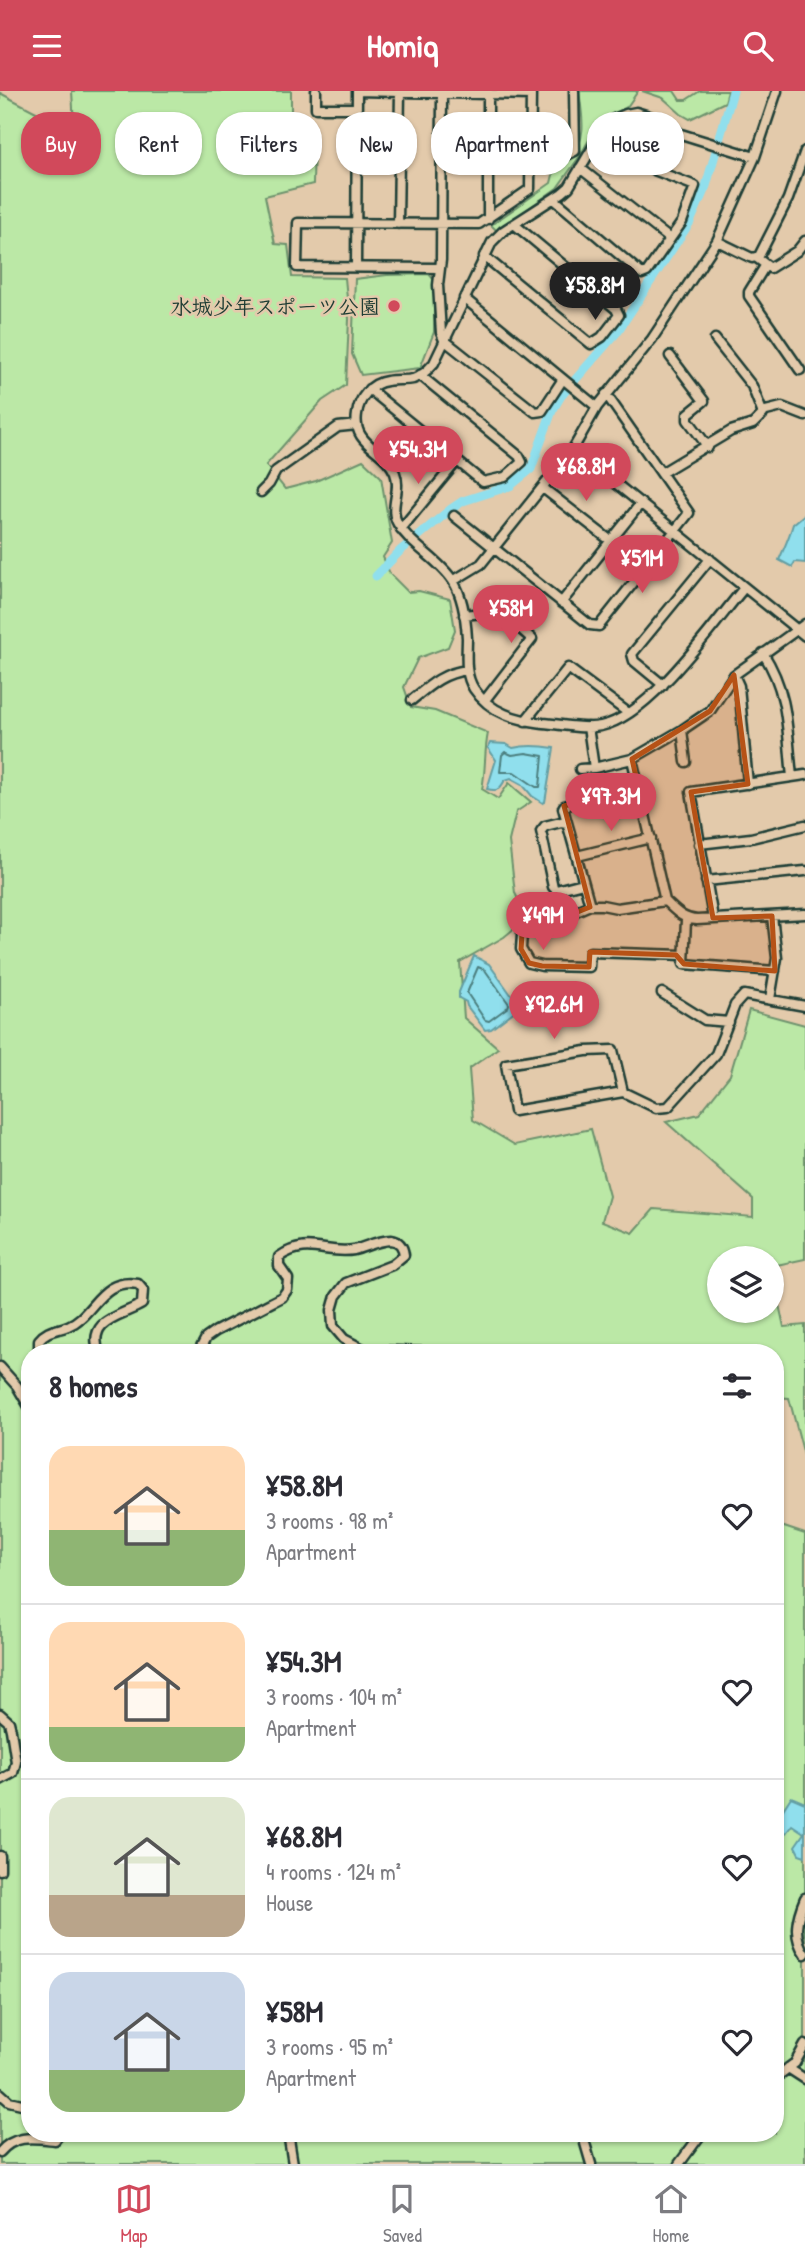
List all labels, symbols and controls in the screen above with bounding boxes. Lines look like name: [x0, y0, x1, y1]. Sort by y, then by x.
text: Homiq: [367, 24, 438, 67]
icon: menu: [28, 27, 66, 65]
icon: search: [739, 27, 777, 65]
chip: Buy: [21, 112, 101, 175]
chip: Rent: [115, 112, 202, 175]
chip: Filters: [216, 112, 322, 175]
chip: New: [336, 112, 417, 175]
chip: Apartment: [431, 112, 573, 175]
chip: House: [587, 112, 684, 175]
pin: ¥58.8M: [538, 263, 652, 322]
text: ¥58.8M: [566, 269, 624, 300]
place label: 水城少年スポーツ公園: [170, 292, 380, 321]
marker: 水城少年スポーツ公園: [386, 298, 402, 314]
pin: ¥54.3M: [361, 427, 475, 486]
text: ¥54.3M: [389, 433, 447, 464]
pin: ¥68.8M: [529, 443, 643, 503]
text: ¥68.8M: [557, 450, 615, 481]
pin: ¥51M: [601, 535, 683, 595]
text: ¥51M: [621, 542, 663, 573]
pin: ¥58M: [470, 585, 552, 645]
text: ¥58M: [489, 592, 533, 623]
pin: ¥97.3M: [554, 773, 668, 833]
text: ¥97.3M: [581, 780, 641, 811]
pin: ¥49M: [502, 893, 584, 952]
text: ¥49M: [522, 899, 564, 930]
pin: ¥92.6M: [497, 981, 611, 1041]
text: ¥92.6M: [525, 988, 583, 1019]
map controls: [707, 1246, 784, 1323]
button: layers: [707, 1246, 784, 1323]
text: 8 homes: [49, 1366, 137, 1406]
icon: filters: [718, 1367, 756, 1405]
text: ¥58.8M: [266, 1465, 343, 1505]
icon: home: [105, 1474, 189, 1558]
icon: heart: [718, 1497, 756, 1535]
text: 3 rooms · 98 m²: [266, 1505, 393, 1536]
text: Apartment: [266, 1536, 356, 1567]
text: ¥54.3M: [266, 1641, 342, 1681]
icon: home: [105, 1650, 189, 1734]
icon: heart: [718, 1673, 756, 1711]
text: 3 rooms · 104 m²: [266, 1681, 402, 1712]
text: Apartment: [266, 1712, 356, 1743]
text: ¥68.8M: [266, 1816, 342, 1856]
icon: home: [105, 1825, 189, 1909]
icon: heart: [718, 1848, 756, 1886]
text: 4 rooms · 124 m²: [266, 1856, 401, 1887]
text: House: [266, 1887, 313, 1918]
text: ¥58M: [266, 1991, 323, 2031]
icon: home: [105, 2000, 189, 2084]
icon: heart: [718, 2023, 756, 2061]
text: 3 rooms · 95 m²: [266, 2031, 393, 2062]
text: Apartment: [266, 2062, 356, 2093]
tab: Map: [115, 2180, 153, 2248]
tab: Saved: [383, 2180, 422, 2248]
tab: Home: [652, 2180, 690, 2248]

